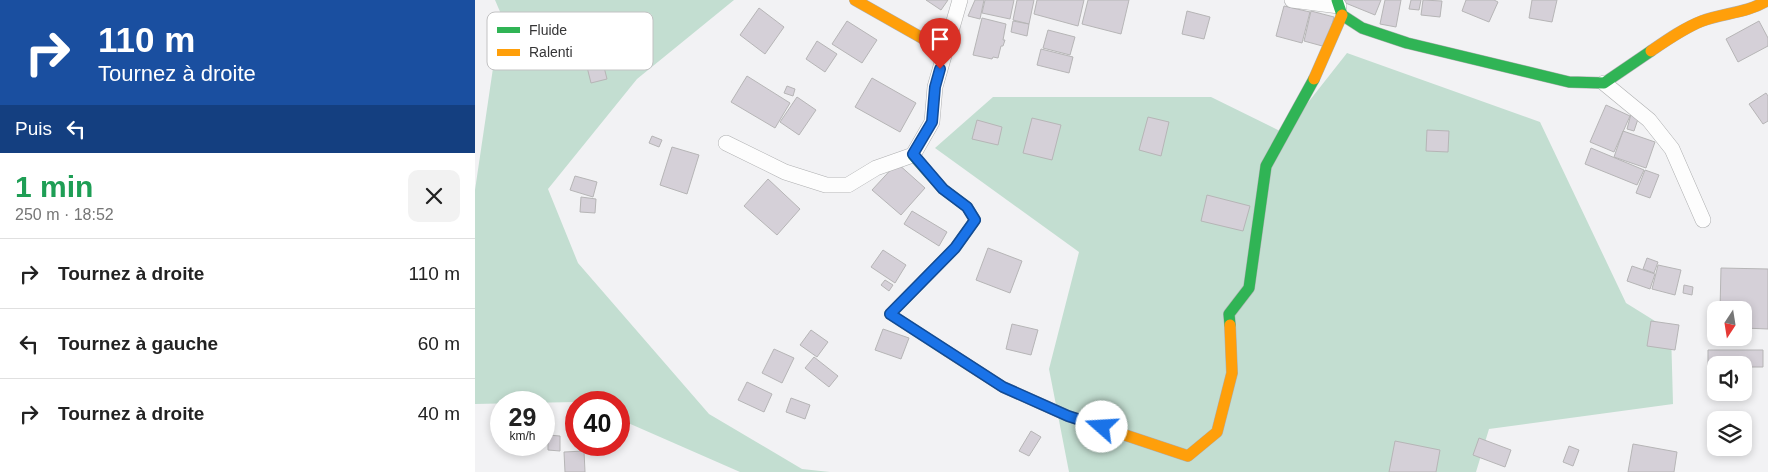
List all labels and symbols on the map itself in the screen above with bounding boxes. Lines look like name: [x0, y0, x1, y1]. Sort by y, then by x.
legend: [487, 12, 653, 70]
pin: [919, 18, 961, 69]
text: Fluide: [529, 22, 567, 38]
text: Ralenti: [529, 44, 573, 60]
north arrow: [1707, 301, 1753, 346]
speed limit sign: 40: [565, 391, 630, 456]
position arrow: [1075, 400, 1127, 452]

